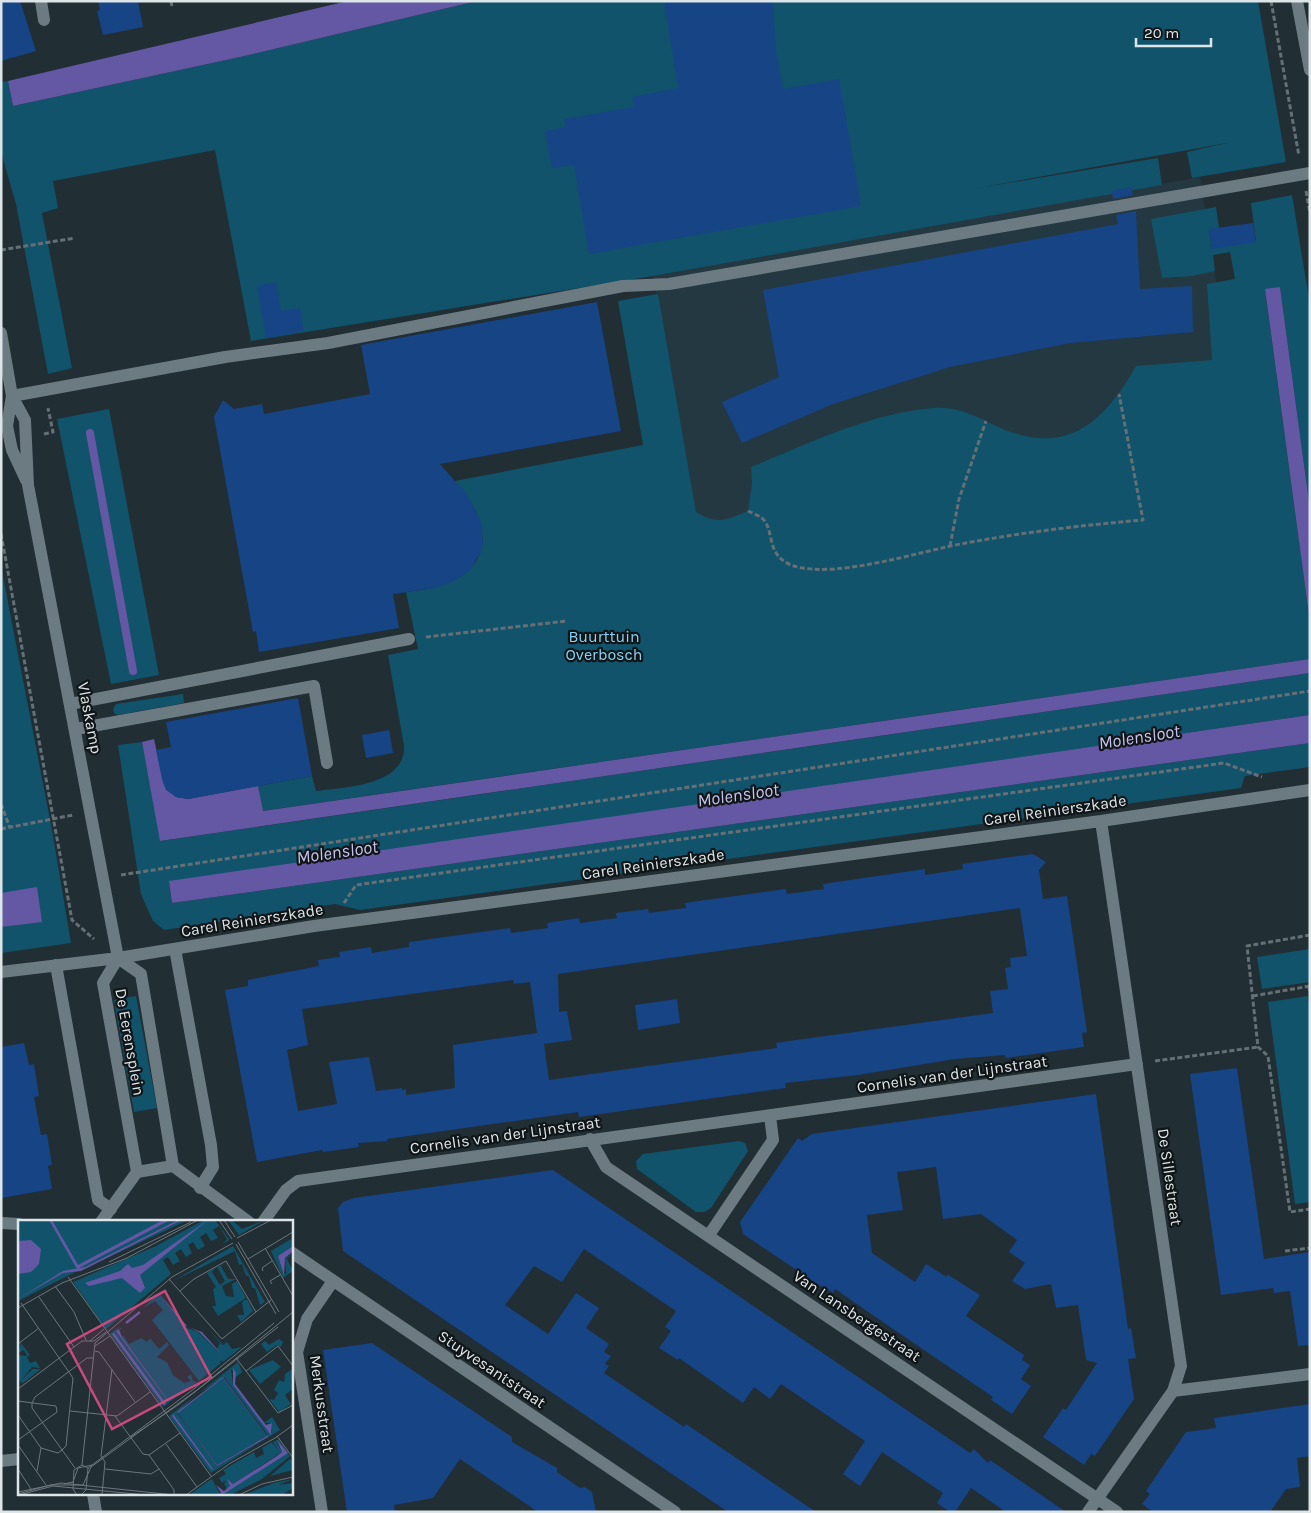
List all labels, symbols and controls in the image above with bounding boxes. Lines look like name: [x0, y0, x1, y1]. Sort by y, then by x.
scale bar: [1136, 15, 1211, 47]
text: 20 m: [1144, 24, 1179, 42]
park label: Buurttuin Overbosch: [566, 627, 642, 664]
street label: Vlaskamp: [74, 680, 106, 756]
water label: Molensloot: [1097, 720, 1182, 754]
water label: Molensloot: [696, 778, 781, 812]
street label: Carel Reinierszkade: [983, 791, 1127, 829]
water label: Molensloot: [295, 835, 380, 869]
street label: Carel Reinierszkade: [581, 845, 725, 883]
street label: Carel Reinierszkade: [180, 899, 324, 941]
street label: De Eerensplein: [111, 987, 149, 1097]
street label: Cornelis van der Lijnstraat: [856, 1051, 1048, 1097]
street label: Cornelis van der Lijnstraat: [409, 1112, 601, 1158]
street label: De Sillestraat: [1154, 1127, 1186, 1227]
inset map: [18, 1220, 292, 1496]
street label: Van Lansbergestraat: [790, 1266, 924, 1366]
street label: Stuyvesantstraat: [435, 1326, 549, 1412]
street label: Merkusstraat: [306, 1354, 338, 1454]

